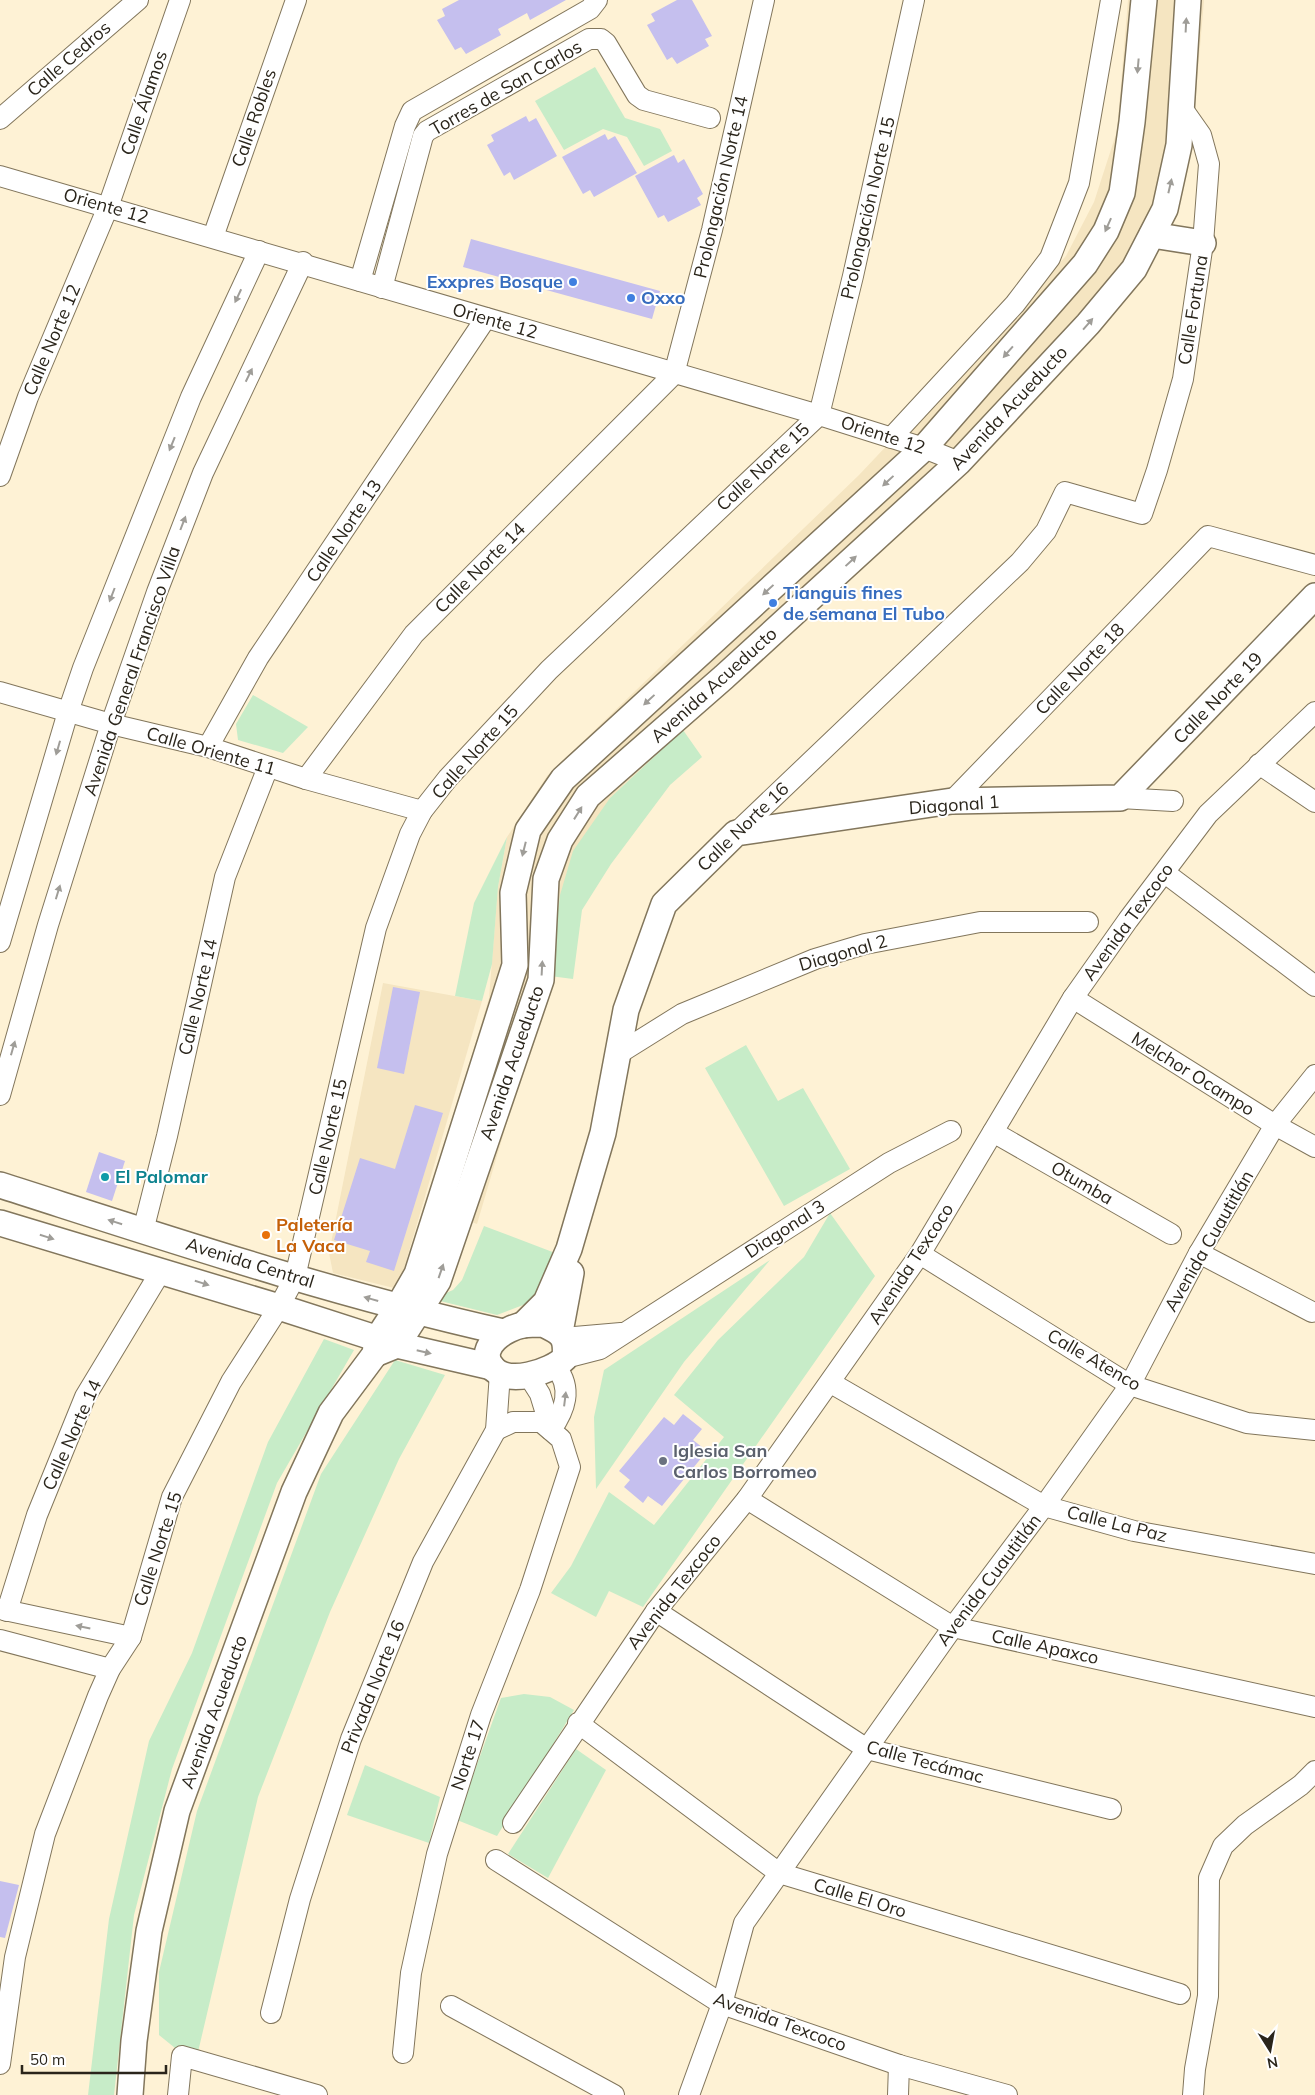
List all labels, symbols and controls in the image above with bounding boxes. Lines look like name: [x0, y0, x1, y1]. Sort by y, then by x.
street label: Calle Cedros: [22, 16, 115, 101]
one-way arrow: [1183, 16, 1191, 32]
street label: Torres de San Carlos: [426, 35, 586, 140]
street label: Calle Álamos: [115, 47, 172, 158]
one-way arrow: [1133, 58, 1141, 74]
street label: Calle Robles: [226, 66, 281, 170]
street label: Prolongación Norte 14: [688, 93, 753, 280]
street label: Prolongación Norte 15: [835, 114, 900, 301]
one-way arrow: [1166, 178, 1174, 194]
street label: Oriente 12: [61, 182, 151, 229]
one-way arrow: [1104, 217, 1113, 232]
street label: Calle Fortuna: [1172, 253, 1213, 367]
place label: Exxpres Bosque: [427, 270, 563, 293]
marker: Exxpres Bosque: [567, 276, 579, 288]
street label: Calle Norte 12: [18, 281, 85, 399]
place label: Oxxo: [641, 286, 685, 309]
one-way arrow: [234, 288, 243, 303]
marker: Oxxo: [625, 292, 637, 304]
street label: Oriente 12: [450, 297, 540, 344]
one-way arrow: [1082, 318, 1094, 330]
street label: Avenida Acueducto: [945, 341, 1072, 475]
one-way arrow: [1002, 345, 1014, 357]
one-way arrow: [246, 368, 254, 382]
street label: Oriente 12: [838, 410, 928, 459]
street label: Calle Norte 15: [711, 418, 814, 516]
one-way arrow: [168, 437, 176, 452]
street label: Calle Norte 13: [301, 475, 386, 586]
one-way arrow: [881, 475, 894, 486]
one-way arrow: [179, 515, 187, 530]
street label: Calle Norte 14: [429, 517, 530, 618]
street label: Avenida General Francisco Villa: [78, 543, 185, 799]
one-way arrow: [845, 555, 857, 567]
place label: Tianguis fines de semana El Tubo: [783, 581, 945, 625]
one-way arrow: [762, 585, 775, 596]
one-way arrow: [108, 588, 116, 603]
marker: Tianguis fines de semana El Tubo: [767, 597, 779, 609]
street label: Calle Norte 18: [1030, 618, 1129, 719]
street label: Avenida Acueducto: [646, 622, 782, 747]
street label: Calle Norte 19: [1168, 647, 1267, 748]
one-way arrow: [643, 694, 655, 706]
street label: Calle Norte 15: [426, 700, 523, 804]
street label: Calle Oriente 11: [144, 721, 278, 780]
one-way arrow: [53, 740, 61, 755]
street label: Calle Norte 16: [692, 777, 793, 876]
street label: Diagonal 1: [908, 790, 1000, 819]
one-way arrow: [573, 806, 582, 819]
one-way arrow: [520, 842, 528, 857]
street label: Avenida Texcoco: [1077, 858, 1178, 985]
one-way arrow: [55, 885, 63, 900]
street label: Diagonal 2: [796, 929, 890, 976]
street label: Calle Norte 14: [173, 936, 222, 1057]
one-way arrow: [538, 959, 546, 975]
street label: Avenida Acueducto: [474, 983, 549, 1143]
street label: Melchor Ocampo: [1127, 1026, 1259, 1121]
one-way arrow: [9, 1041, 17, 1056]
street label: Calle Norte 15: [303, 1076, 352, 1197]
street label: Otumba: [1047, 1156, 1117, 1210]
place label: El Palomar: [115, 1165, 209, 1188]
street label: Avenida Cuautitlán: [1159, 1166, 1258, 1315]
marker: El Palomar: [99, 1171, 111, 1183]
street label: Diagonal 3: [740, 1194, 829, 1263]
street label: Avenida Texcoco: [863, 1199, 958, 1329]
place label: Paletería La Vaca: [276, 1213, 353, 1257]
one-way arrow: [107, 1217, 122, 1225]
marker: Paletería La Vaca: [260, 1229, 272, 1241]
street label: Avenida Central: [183, 1232, 317, 1293]
one-way arrow: [39, 1233, 54, 1241]
one-way arrow: [437, 1263, 445, 1278]
one-way arrow: [195, 1280, 210, 1288]
one-way arrow: [364, 1295, 379, 1303]
street label: Calle Atenco: [1043, 1323, 1145, 1396]
one-way arrow: [417, 1348, 432, 1356]
street label: Calle Norte 14: [37, 1376, 106, 1494]
one-way arrow: [561, 1391, 569, 1407]
place label: Iglesia San Carlos Borromeo: [673, 1439, 817, 1483]
marker: Iglesia San Carlos Borromeo: [657, 1455, 669, 1467]
street label: Calle Norte 15: [128, 1489, 187, 1609]
street label: Calle La Paz: [1065, 1500, 1170, 1547]
street label: Avenida Cuautitlán: [931, 1509, 1046, 1650]
street label: Avenida Texcoco: [622, 1530, 726, 1654]
street label: Privada Norte 16: [335, 1617, 410, 1757]
one-way arrow: [75, 1623, 90, 1631]
street label: Calle Apaxco: [989, 1624, 1101, 1669]
street label: Avenida Acueducto: [175, 1632, 252, 1792]
street label: Norte 17: [445, 1717, 490, 1793]
street label: Calle Tecámac: [864, 1735, 986, 1788]
street label: Calle El Oro: [811, 1872, 909, 1923]
street label: Avenida Texcoco: [711, 1987, 850, 2056]
north arrow: [1245, 2025, 1295, 2075]
scale bar: [22, 2042, 166, 2074]
text: 50 m: [30, 2050, 65, 2069]
text: N: [1266, 2053, 1279, 2073]

